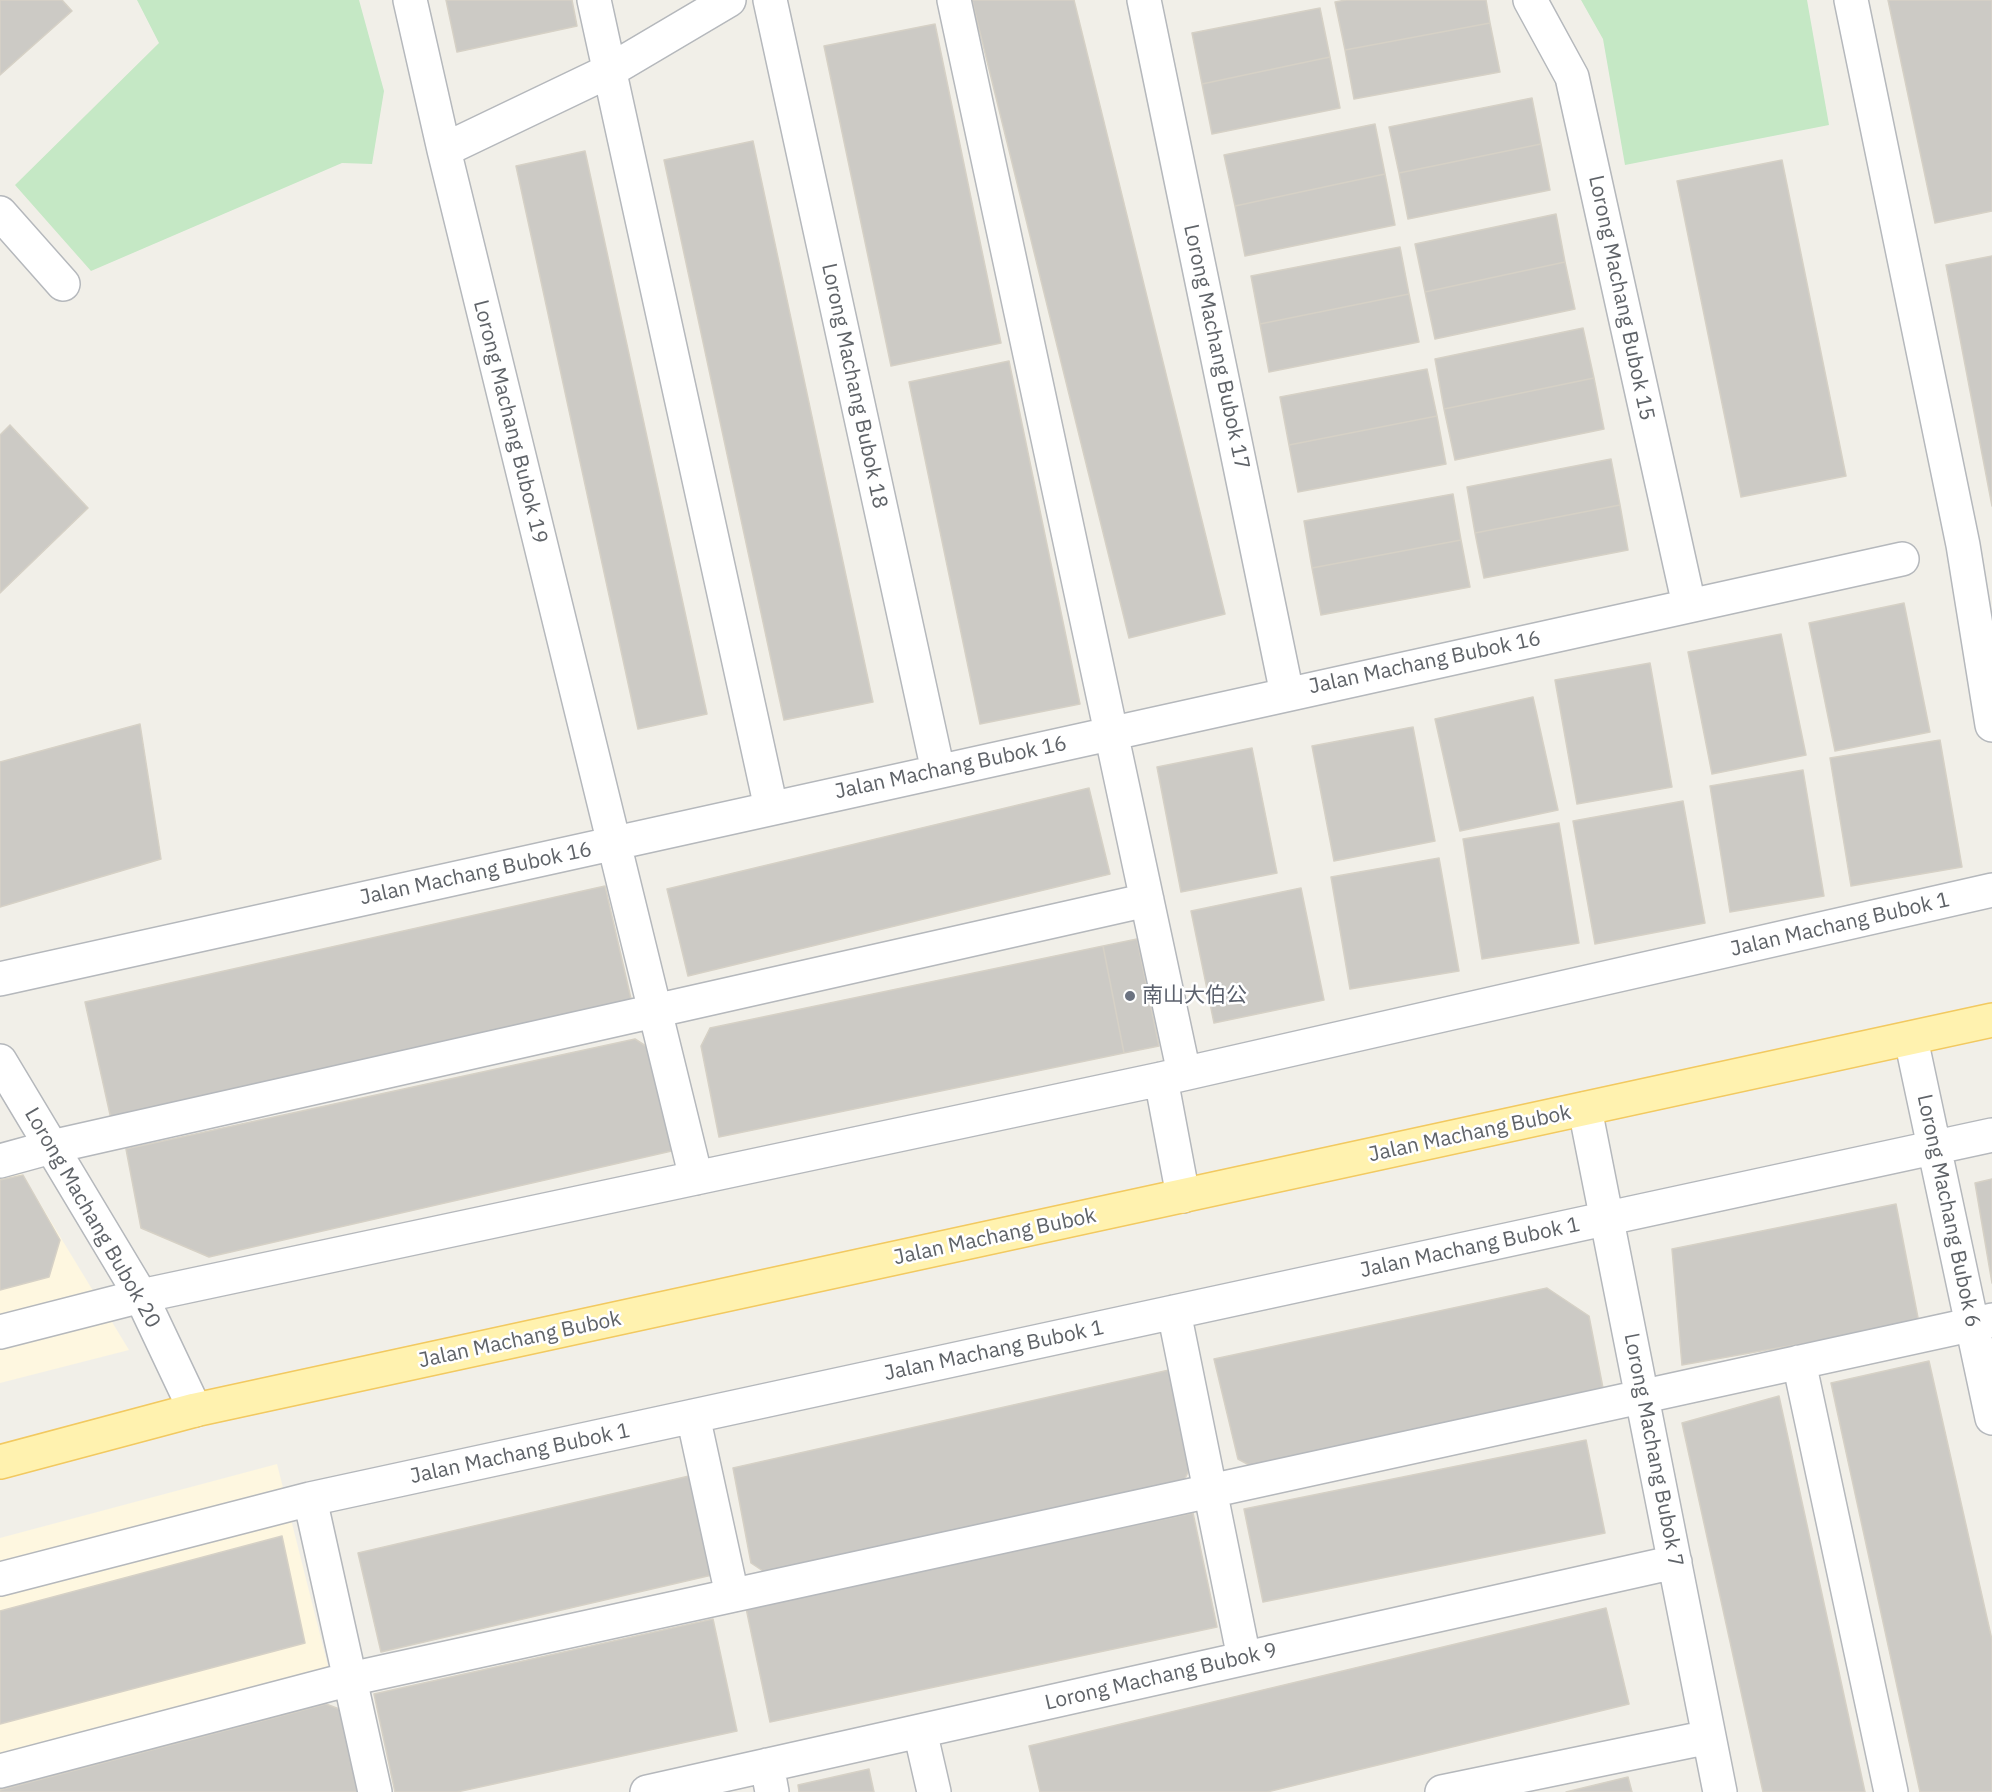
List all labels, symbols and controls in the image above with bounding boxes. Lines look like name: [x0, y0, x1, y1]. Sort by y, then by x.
street label: Lorong Machang Bubok 15: [1583, 173, 1659, 423]
street label: Lorong Machang Bubok 17: [1178, 222, 1254, 472]
street label: Lorong Machang Bubok 18: [816, 261, 892, 511]
street label: Lorong Machang Bubok 19: [468, 298, 552, 546]
street label: Jalan Machang Bubok 16: [1307, 626, 1543, 700]
street label: Jalan Machang Bubok 16: [833, 731, 1069, 805]
street label: Jalan Machang Bubok 16: [358, 837, 594, 911]
street label: Jalan Machang Bubok 1: [1728, 888, 1952, 962]
place label: 南山大伯公: [1142, 983, 1247, 1009]
marker: 南山大伯公: [1123, 989, 1137, 1003]
street label: Lorong Machang Bubok 6: [1911, 1092, 1985, 1330]
street label: Jalan Machang Bubok: [1366, 1100, 1574, 1168]
street label: Lorong Machang Bubok 20: [19, 1103, 165, 1333]
street label: Jalan Machang Bubok: [891, 1203, 1099, 1271]
street label: Jalan Machang Bubok 1: [1358, 1212, 1582, 1284]
street label: Jalan Machang Bubok: [416, 1306, 624, 1374]
street label: Jalan Machang Bubok 1: [882, 1315, 1106, 1387]
street label: Lorong Machang Bubok 7: [1618, 1331, 1688, 1569]
street label: Jalan Machang Bubok 1: [408, 1418, 632, 1490]
street label: Lorong Machang Bubok 9: [1042, 1638, 1280, 1716]

